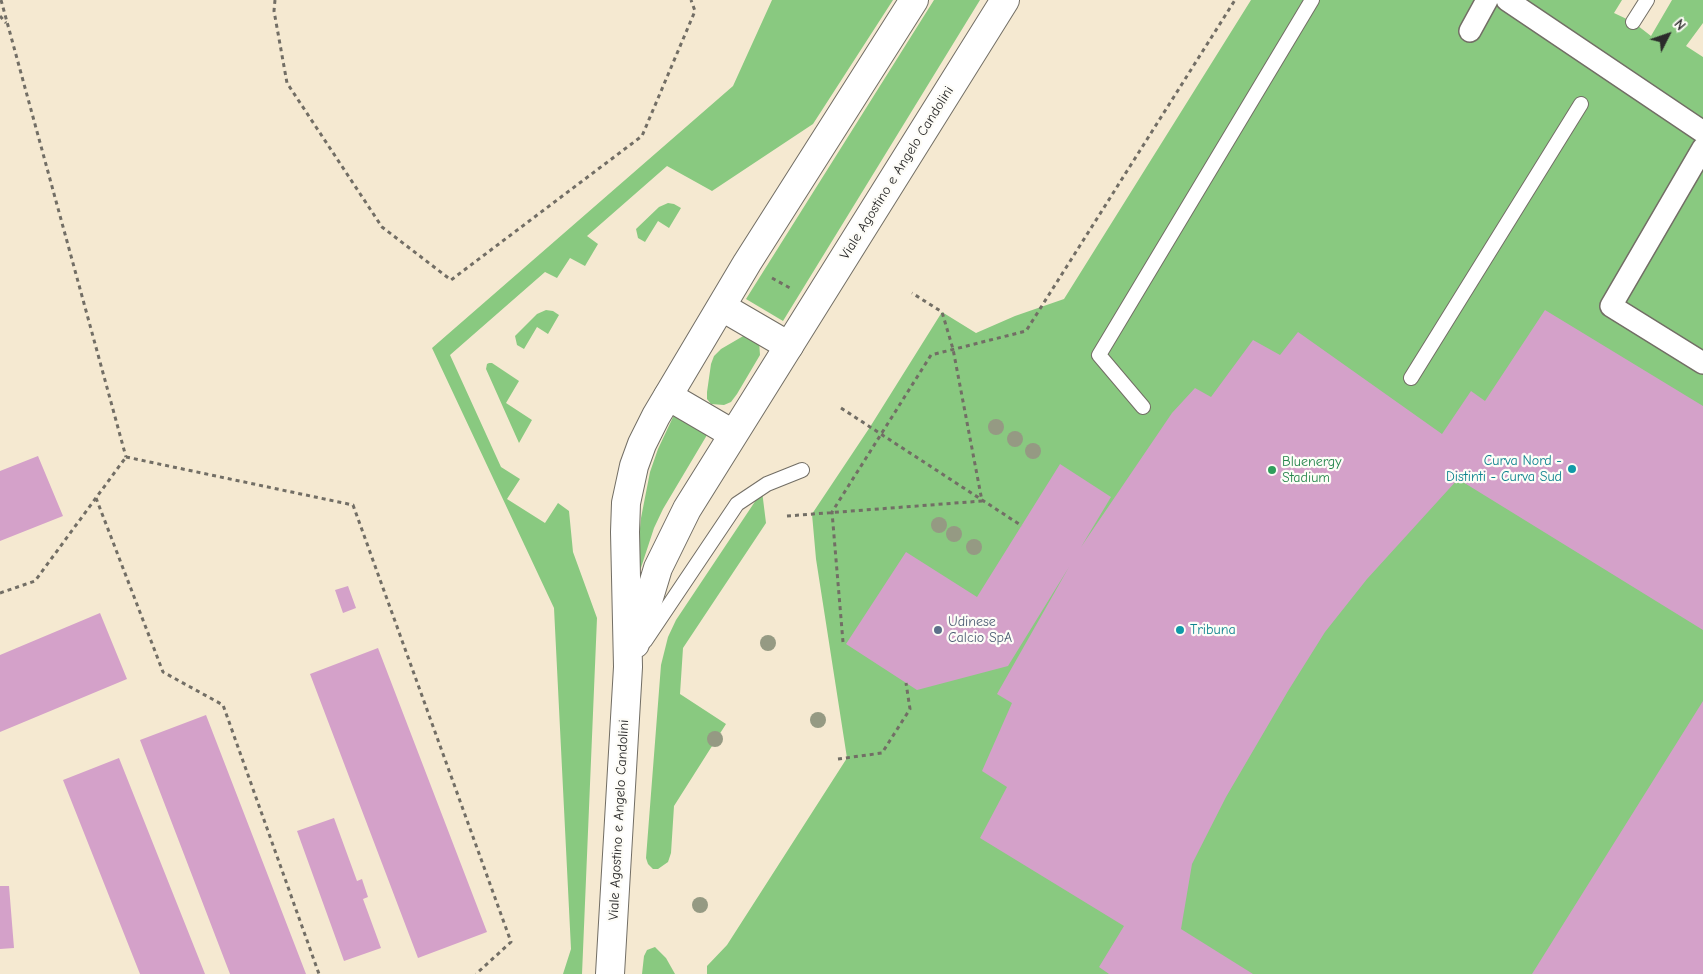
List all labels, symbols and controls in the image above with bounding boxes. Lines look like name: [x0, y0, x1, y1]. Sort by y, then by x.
north arrow: [1643, 10, 1693, 60]
text: N: [1670, 16, 1689, 34]
street label: Viale Agostino e Angelo Candolini: [837, 83, 957, 263]
place label: Curva Nord - Distinti - Curva Sud: [1446, 453, 1562, 486]
place label: Bluenergy Stadium: [1282, 454, 1341, 487]
marker: Curva Nord - Distinti - Curva Sud: [1566, 463, 1578, 475]
marker: Bluenergy Stadium: [1266, 464, 1278, 476]
place label: Udinese Calcio SpA: [948, 614, 1012, 646]
place label: Tribuna: [1190, 622, 1236, 638]
marker: Udinese Calcio SpA: [932, 624, 944, 636]
marker: Tribuna: [1174, 624, 1186, 636]
street label: Viale Agostino e Angelo Candolini: [605, 719, 633, 921]

